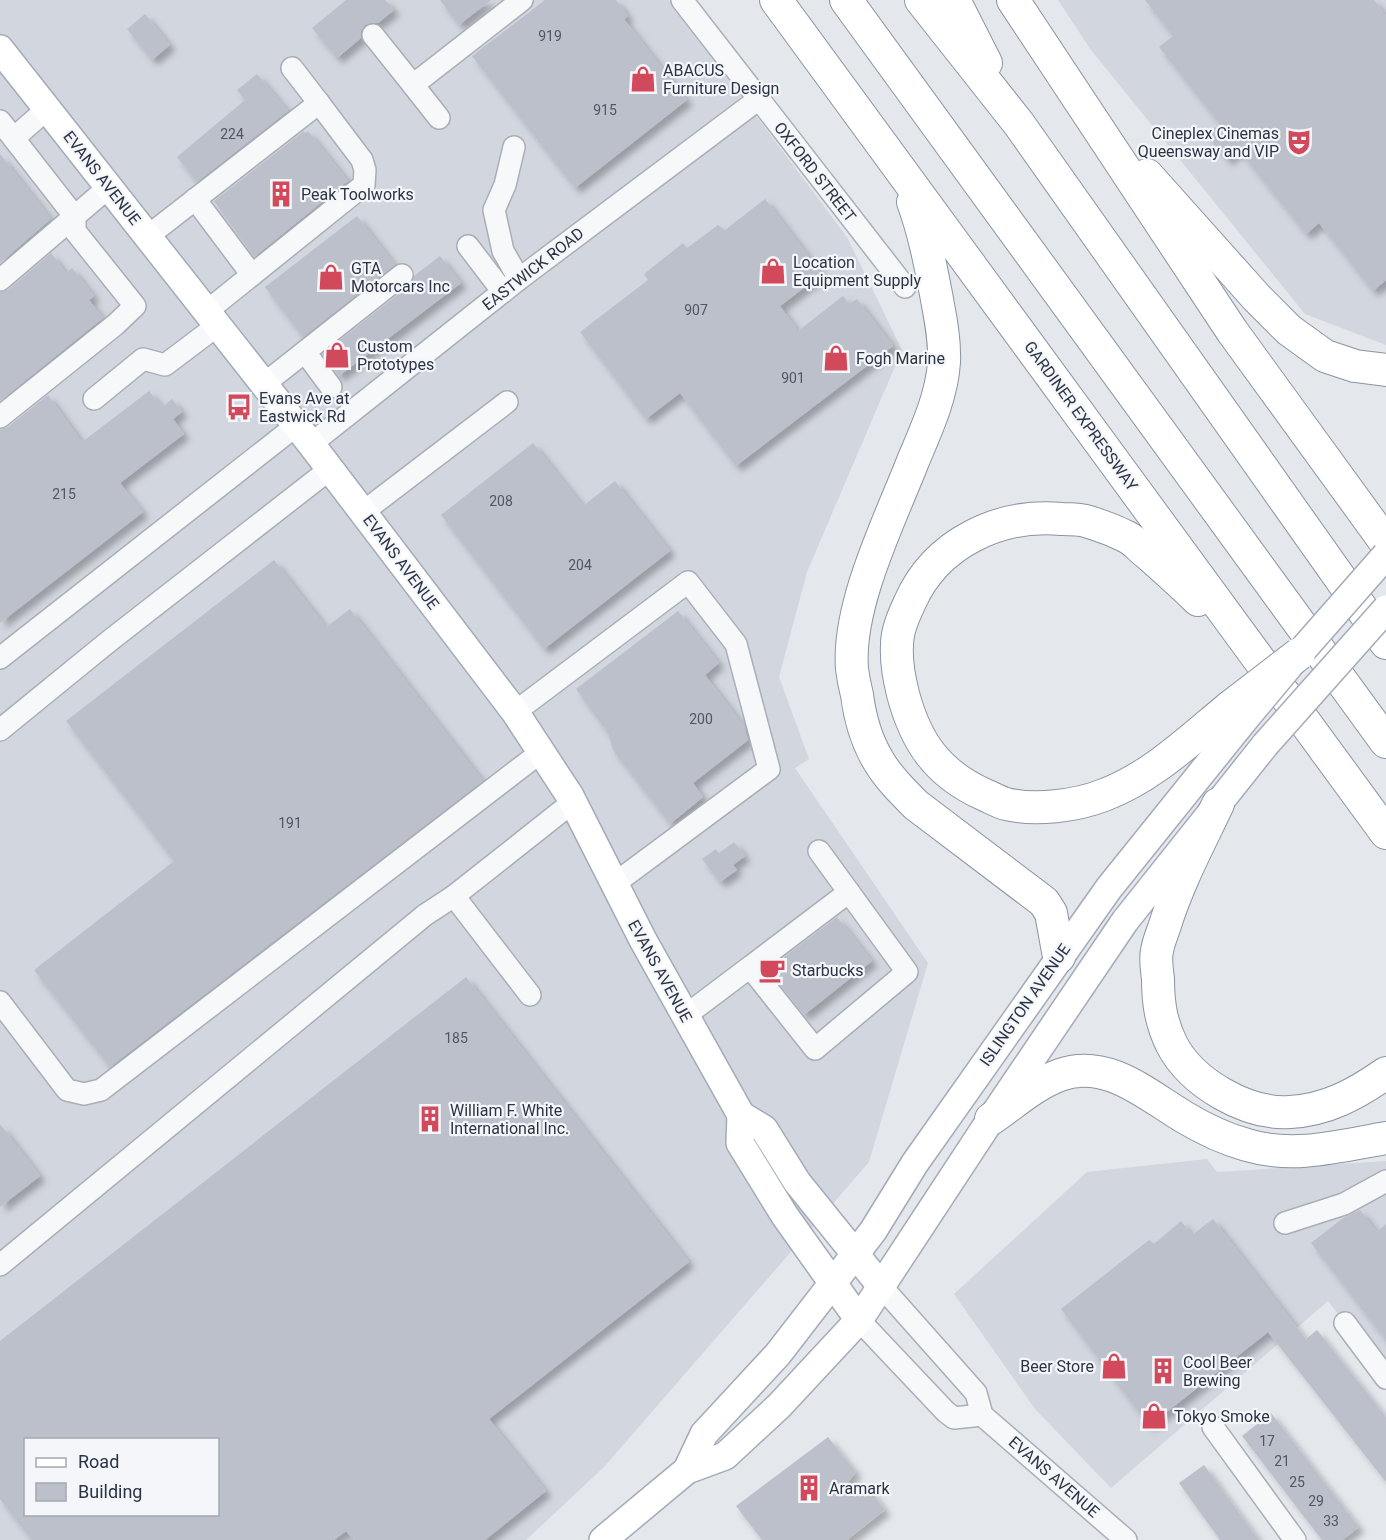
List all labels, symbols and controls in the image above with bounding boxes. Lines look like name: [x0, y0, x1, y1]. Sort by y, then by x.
house number: 919: [538, 28, 562, 44]
place label: ABACUS Furniture Design: [663, 61, 779, 98]
shop icon: ABACUS Furniture Design: [628, 64, 658, 94]
house number: 915: [593, 102, 617, 118]
street label: OXFORD STREET: [770, 118, 860, 226]
place label: Cineplex Cinemas Queensway and VIP: [1138, 124, 1279, 161]
house number: 224: [220, 126, 244, 142]
street label: EVANS AVENUE: [59, 127, 145, 229]
theatre icon: Cineplex Cinemas Queensway and VIP: [1284, 127, 1314, 157]
building icon: Peak Toolworks: [266, 179, 296, 209]
place label: Peak Toolworks: [301, 185, 414, 204]
street label: EASTWICK ROAD: [479, 224, 587, 314]
place label: Location Equipment Supply: [793, 253, 921, 290]
shop icon: Location Equipment Supply: [758, 256, 788, 286]
place label: GTA Motorcars Inc: [351, 259, 450, 296]
shop icon: GTA Motorcars Inc: [316, 262, 346, 292]
house number: 907: [684, 302, 708, 318]
place label: Custom Prototypes: [357, 337, 434, 374]
street label: GARDINER EXPRESSWAY: [1020, 337, 1142, 495]
shop icon: Custom Prototypes: [322, 340, 352, 370]
shop icon: Fogh Marine: [821, 343, 851, 373]
place label: Fogh Marine: [856, 349, 945, 368]
house number: 901: [781, 370, 805, 386]
place label: Evans Ave at Eastwick Rd: [259, 389, 349, 426]
bus stop icon: Evans Ave at Eastwick Rd: [224, 392, 254, 422]
house number: 215: [52, 486, 76, 502]
house number: 208: [489, 493, 513, 509]
street label: EVANS AVENUE: [359, 511, 443, 613]
house number: 204: [568, 557, 592, 573]
house number: 200: [689, 711, 713, 727]
house number: 191: [278, 815, 302, 831]
street label: EVANS AVENUE: [624, 917, 696, 1025]
street label: ISLINGTON AVENUE: [976, 940, 1074, 1070]
cafe icon: Starbucks: [757, 955, 787, 985]
place label: Starbucks: [792, 961, 863, 980]
house number: 185: [444, 1030, 468, 1046]
place label: William F. White International Inc.: [450, 1101, 569, 1138]
building icon: William F. White International Inc.: [415, 1104, 445, 1134]
shop icon: Beer Store: [1099, 1351, 1129, 1381]
place label: Cool Beer Brewing: [1183, 1353, 1252, 1390]
building icon: Cool Beer Brewing: [1148, 1356, 1178, 1386]
place label: Beer Store: [1020, 1357, 1094, 1376]
shop icon: Tokyo Smoke: [1139, 1401, 1169, 1431]
place label: Tokyo Smoke: [1174, 1407, 1270, 1426]
street label: EVANS AVENUE: [1005, 1432, 1103, 1522]
house number: 17: [1259, 1433, 1275, 1449]
legend: [24, 1438, 219, 1516]
text: Road: [78, 1451, 119, 1472]
house number: 21: [1274, 1453, 1290, 1469]
building icon: Aramark: [794, 1473, 824, 1503]
house number: 25: [1289, 1474, 1305, 1490]
place label: Aramark: [829, 1479, 890, 1498]
text: Building: [78, 1481, 142, 1502]
house number: 29: [1308, 1493, 1324, 1509]
house number: 33: [1323, 1513, 1339, 1529]

